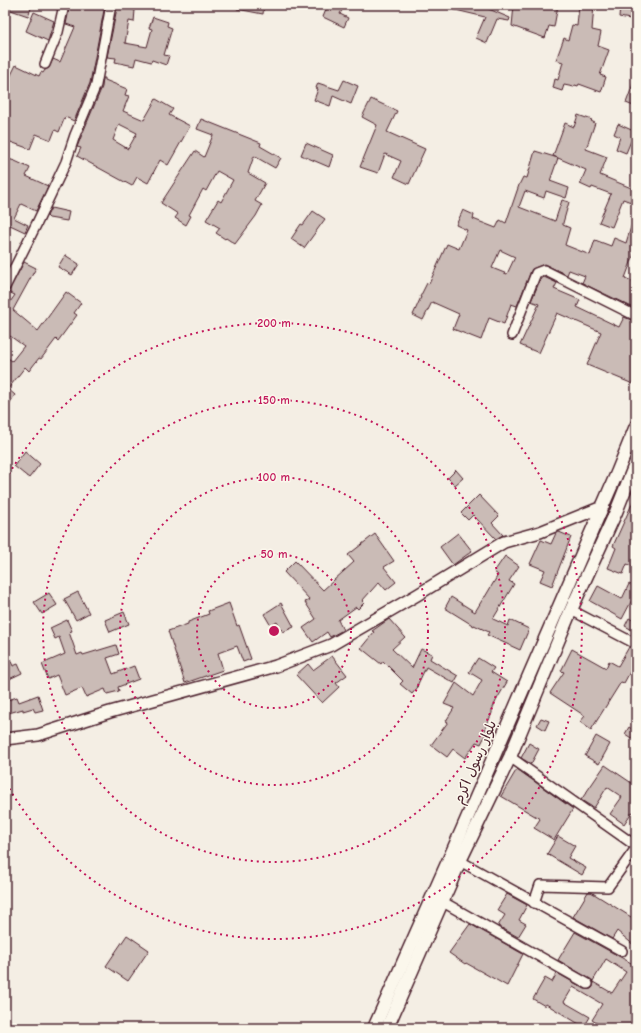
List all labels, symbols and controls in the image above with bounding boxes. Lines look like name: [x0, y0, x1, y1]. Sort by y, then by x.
text: 200 m: [257, 316, 291, 330]
text: 150 m: [258, 393, 290, 407]
text: 100 m: [258, 470, 290, 484]
text: 50 m: [260, 547, 288, 561]
centre of rings: [267, 624, 281, 638]
street label: بلوار رسول اکرم: [450, 718, 503, 808]

